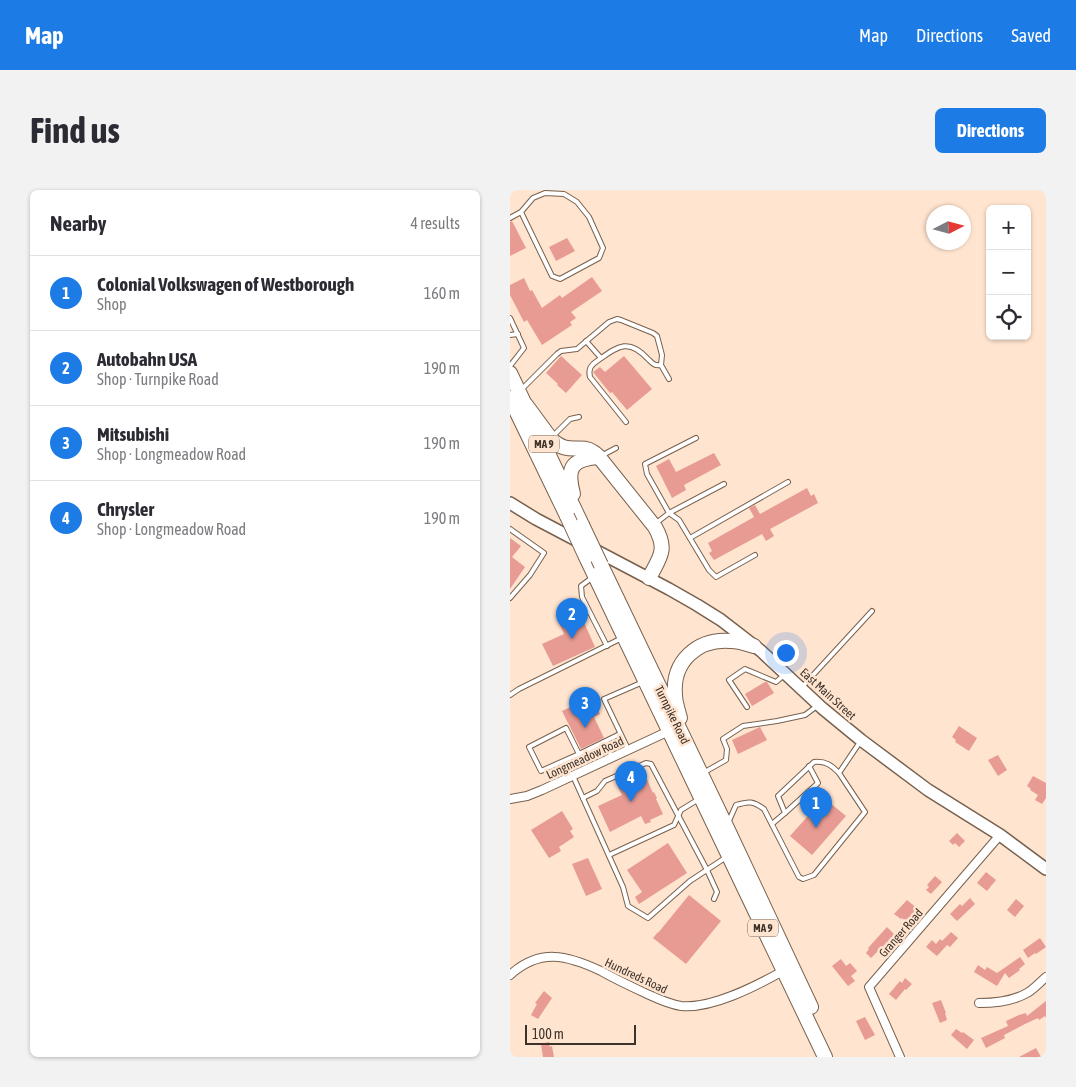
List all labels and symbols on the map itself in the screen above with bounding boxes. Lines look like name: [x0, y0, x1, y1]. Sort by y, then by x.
north arrow: [926, 205, 971, 250]
road number: MA 9: [529, 435, 559, 452]
pin: 2: [556, 598, 588, 639]
your location: [773, 640, 799, 666]
street label: East Main Street: [797, 665, 859, 723]
street label: Turnpike Road: [652, 683, 692, 747]
pin: 3: [569, 687, 601, 728]
street label: Longmeadow Road: [544, 734, 626, 782]
pin: 4: [615, 761, 647, 802]
pin: 1: [800, 787, 832, 828]
street label: Granger Road: [876, 906, 926, 960]
road number: MA 9: [748, 920, 778, 936]
street label: Hundreds Road: [602, 955, 670, 997]
scale bar: [525, 1022, 636, 1045]

